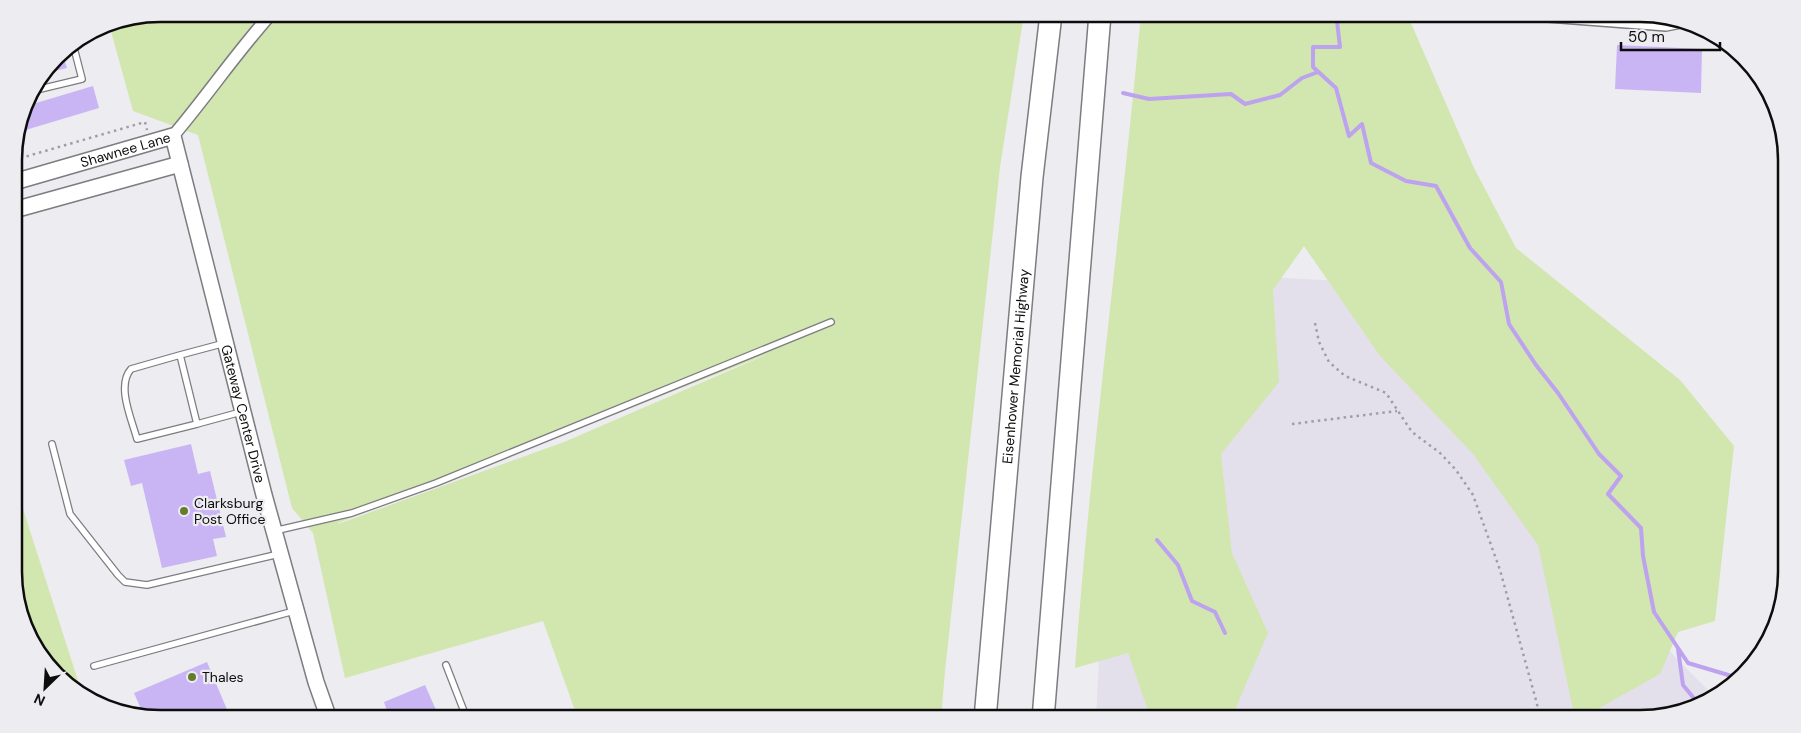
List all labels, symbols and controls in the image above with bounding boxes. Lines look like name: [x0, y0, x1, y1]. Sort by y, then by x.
scale bar: [1621, 20, 1720, 52]
text: 50 m: [1628, 27, 1665, 47]
street label: Shawnee Lane: [78, 128, 173, 171]
street label: Eisenhower Memorial Highway: [998, 268, 1033, 465]
street label: Gateway Center Drive: [217, 343, 270, 485]
place label: Clarksburg Post Office: [194, 494, 265, 528]
marker: Clarksburg Post Office: [178, 505, 190, 517]
north arrow: [20, 663, 70, 713]
place label: Thales: [202, 668, 244, 686]
marker: Thales: [186, 671, 198, 683]
text: N: [31, 689, 48, 710]

